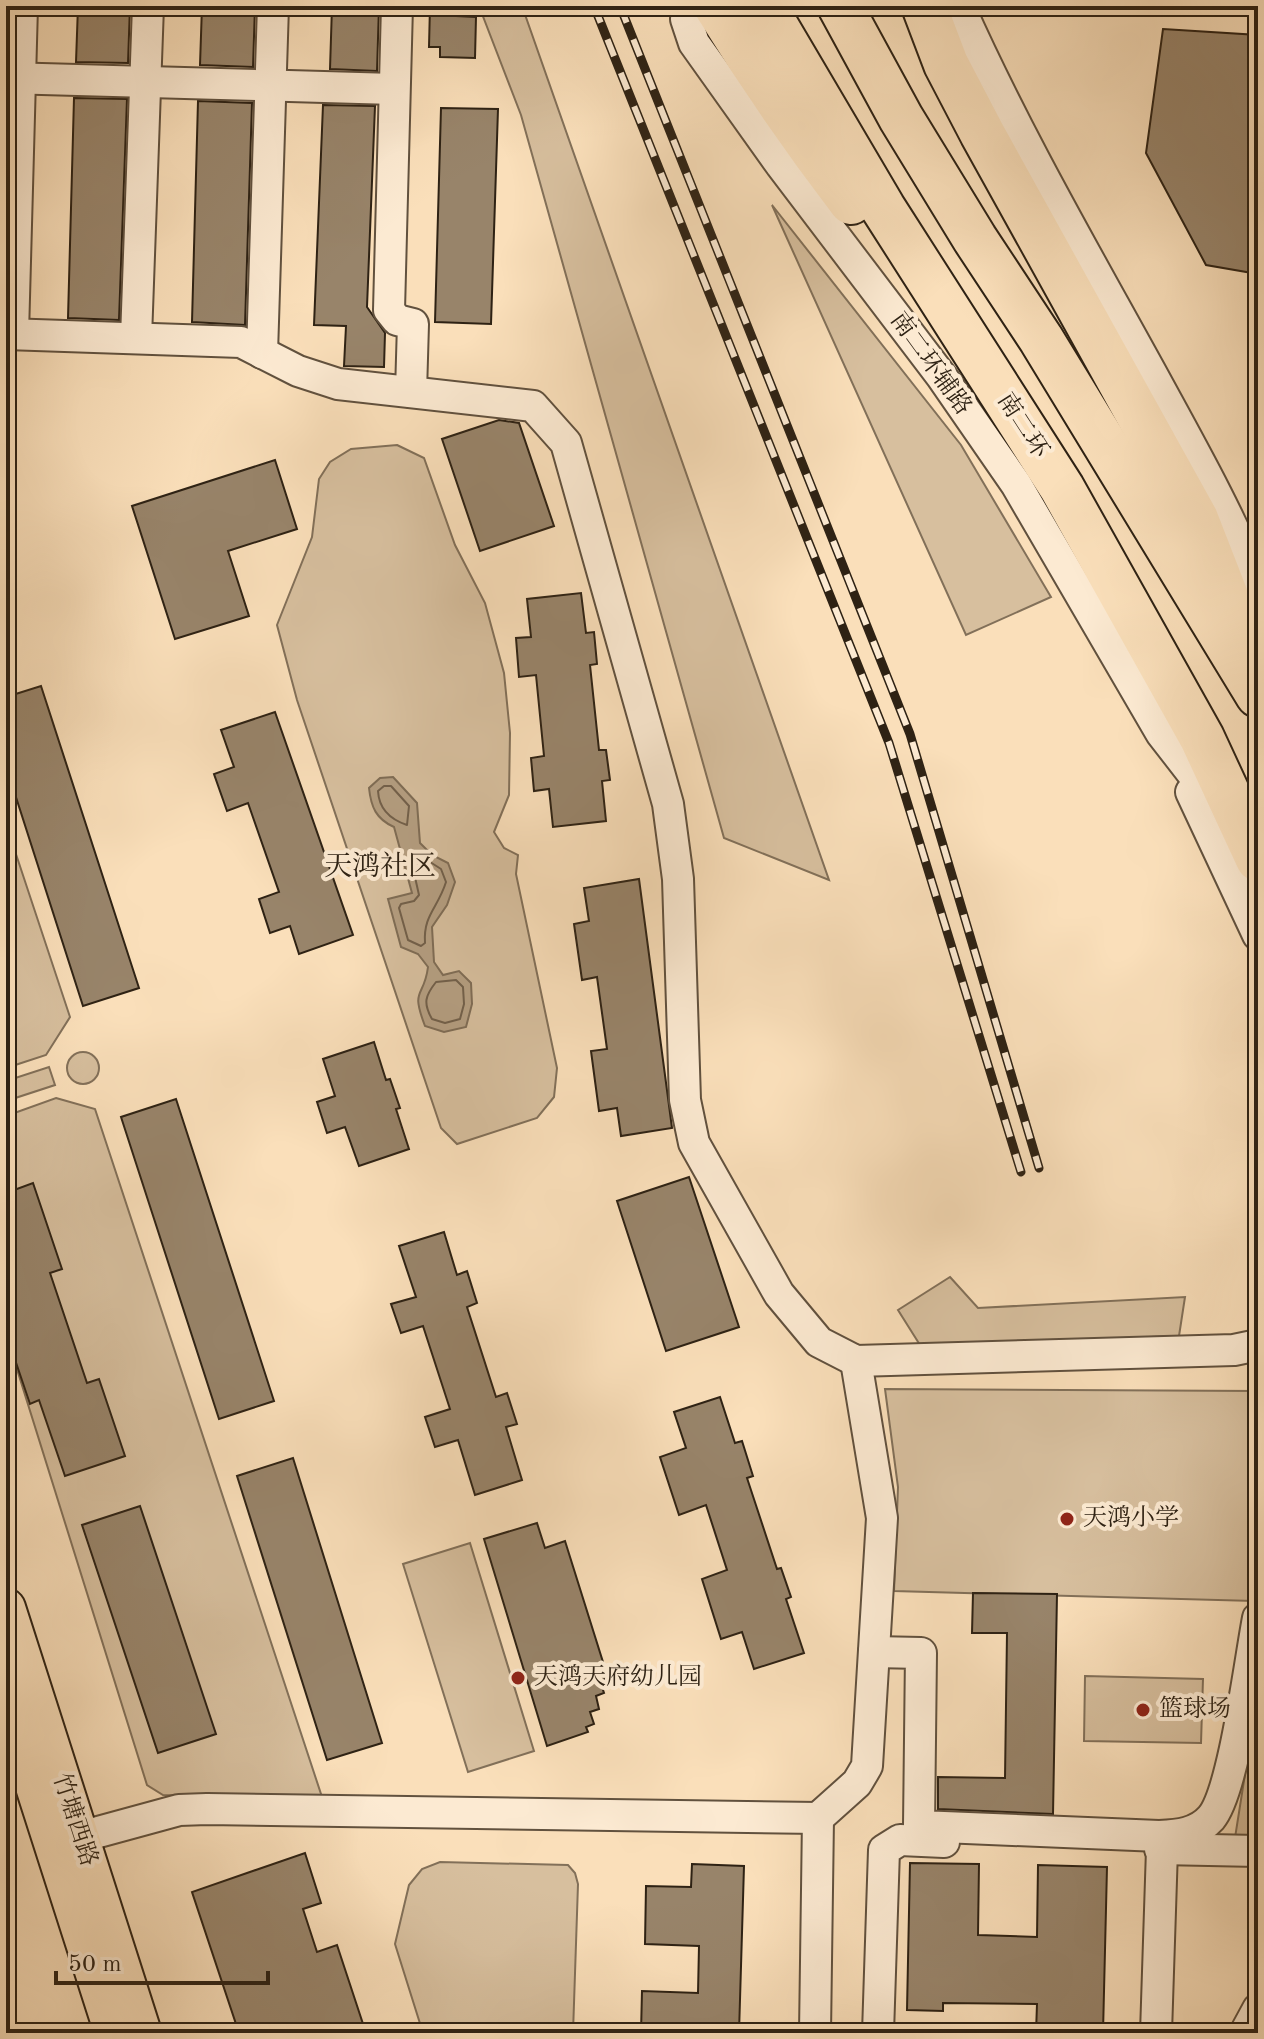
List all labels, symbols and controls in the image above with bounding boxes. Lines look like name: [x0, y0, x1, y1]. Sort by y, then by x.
street label: 南二环辅路: [885, 307, 977, 420]
street label: 南二环: [992, 388, 1054, 463]
district label: 天鸿社区: [324, 851, 436, 882]
place label: 天鸿小学: [1083, 1504, 1179, 1531]
marker: 天鸿小学: [1058, 1510, 1076, 1528]
place label: 天鸿天府幼儿园: [534, 1663, 702, 1690]
marker: 天鸿天府幼儿园: [509, 1669, 527, 1687]
place label: 篮球场: [1159, 1695, 1231, 1722]
marker: 篮球场: [1134, 1701, 1152, 1719]
street label: 竹塘西路: [48, 1770, 103, 1869]
scale bar: [56, 1935, 268, 1985]
text: 50 m: [68, 1953, 122, 1977]

